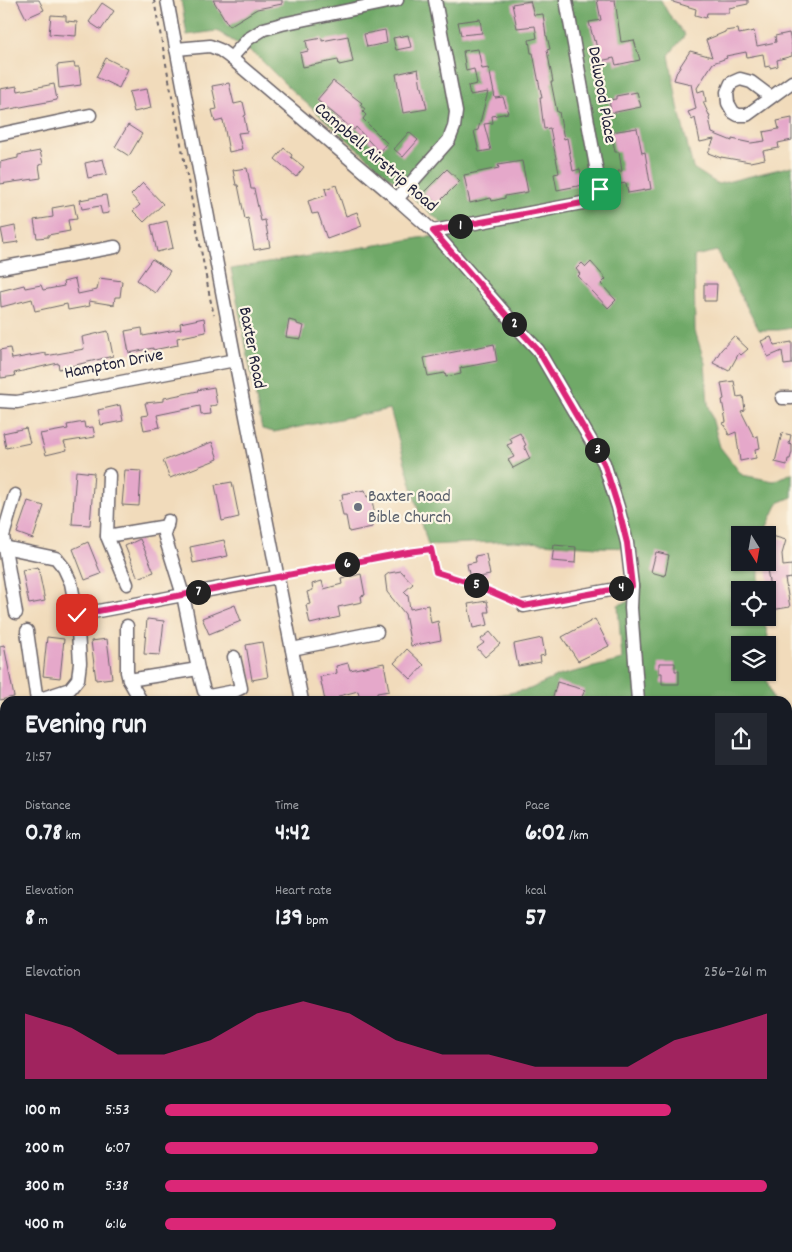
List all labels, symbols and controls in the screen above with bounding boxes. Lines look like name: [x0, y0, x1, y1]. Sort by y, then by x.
street label: Delwood Place: [580, 45, 622, 145]
street label: Campbell Airstrip Road: [308, 97, 442, 219]
pin: [579, 168, 621, 210]
icon: arrive: [586, 175, 614, 203]
pin: 1: [448, 214, 472, 238]
text: 1: [459, 216, 462, 236]
street label: Baxter Road: [231, 305, 271, 391]
pin: 2: [502, 312, 526, 336]
text: 2: [511, 314, 518, 334]
street label: Hampton Drive: [62, 343, 166, 387]
pin: 3: [584, 438, 610, 462]
text: 3: [594, 440, 601, 460]
place label: Baxter Road Bible Church: [368, 485, 451, 531]
marker: Baxter Road Bible Church: [352, 501, 364, 513]
north arrow: [731, 526, 776, 571]
map controls: [731, 526, 776, 681]
pin: 6: [334, 552, 360, 576]
text: 6: [344, 554, 351, 574]
pin: 5: [464, 572, 488, 598]
text: 5: [473, 575, 480, 595]
pin: 4: [608, 576, 634, 600]
text: 4: [619, 578, 624, 598]
pin: 7: [186, 580, 210, 604]
button: locate: [731, 581, 776, 626]
text: 7: [196, 582, 201, 602]
pin: [56, 594, 98, 636]
icon: check: [63, 601, 91, 629]
button: layers: [731, 636, 776, 681]
text: Evening run: [25, 707, 147, 747]
button: share: [715, 713, 767, 765]
text: 21:57: [25, 746, 52, 769]
text: Distance: [25, 796, 71, 816]
text: Time: [275, 796, 299, 816]
text: Pace: [525, 796, 550, 816]
text: 0.78: [25, 816, 62, 852]
text: 4:42: [275, 816, 311, 852]
text: 6:02: [525, 816, 566, 852]
text: km: [62, 826, 81, 846]
text: /km: [566, 826, 589, 846]
text: Elevation: [25, 881, 74, 901]
text: Heart rate: [275, 881, 332, 901]
text: kcal: [525, 881, 546, 901]
text: 8: [25, 901, 35, 937]
text: 139: [275, 901, 303, 937]
text: 57: [525, 901, 546, 937]
text: m: [35, 911, 48, 931]
text: bpm: [303, 911, 328, 931]
text: Elevation: [25, 961, 81, 984]
text: 256–261 m: [704, 961, 767, 984]
text: 100 m: [25, 1099, 61, 1122]
text: 5:53: [105, 1099, 130, 1122]
text: 200 m: [25, 1137, 64, 1160]
text: 6:07: [105, 1137, 130, 1160]
text: 300 m: [25, 1175, 64, 1198]
text: 5:38: [105, 1175, 129, 1198]
text: 400 m: [25, 1213, 64, 1236]
text: 6:16: [105, 1213, 127, 1236]

